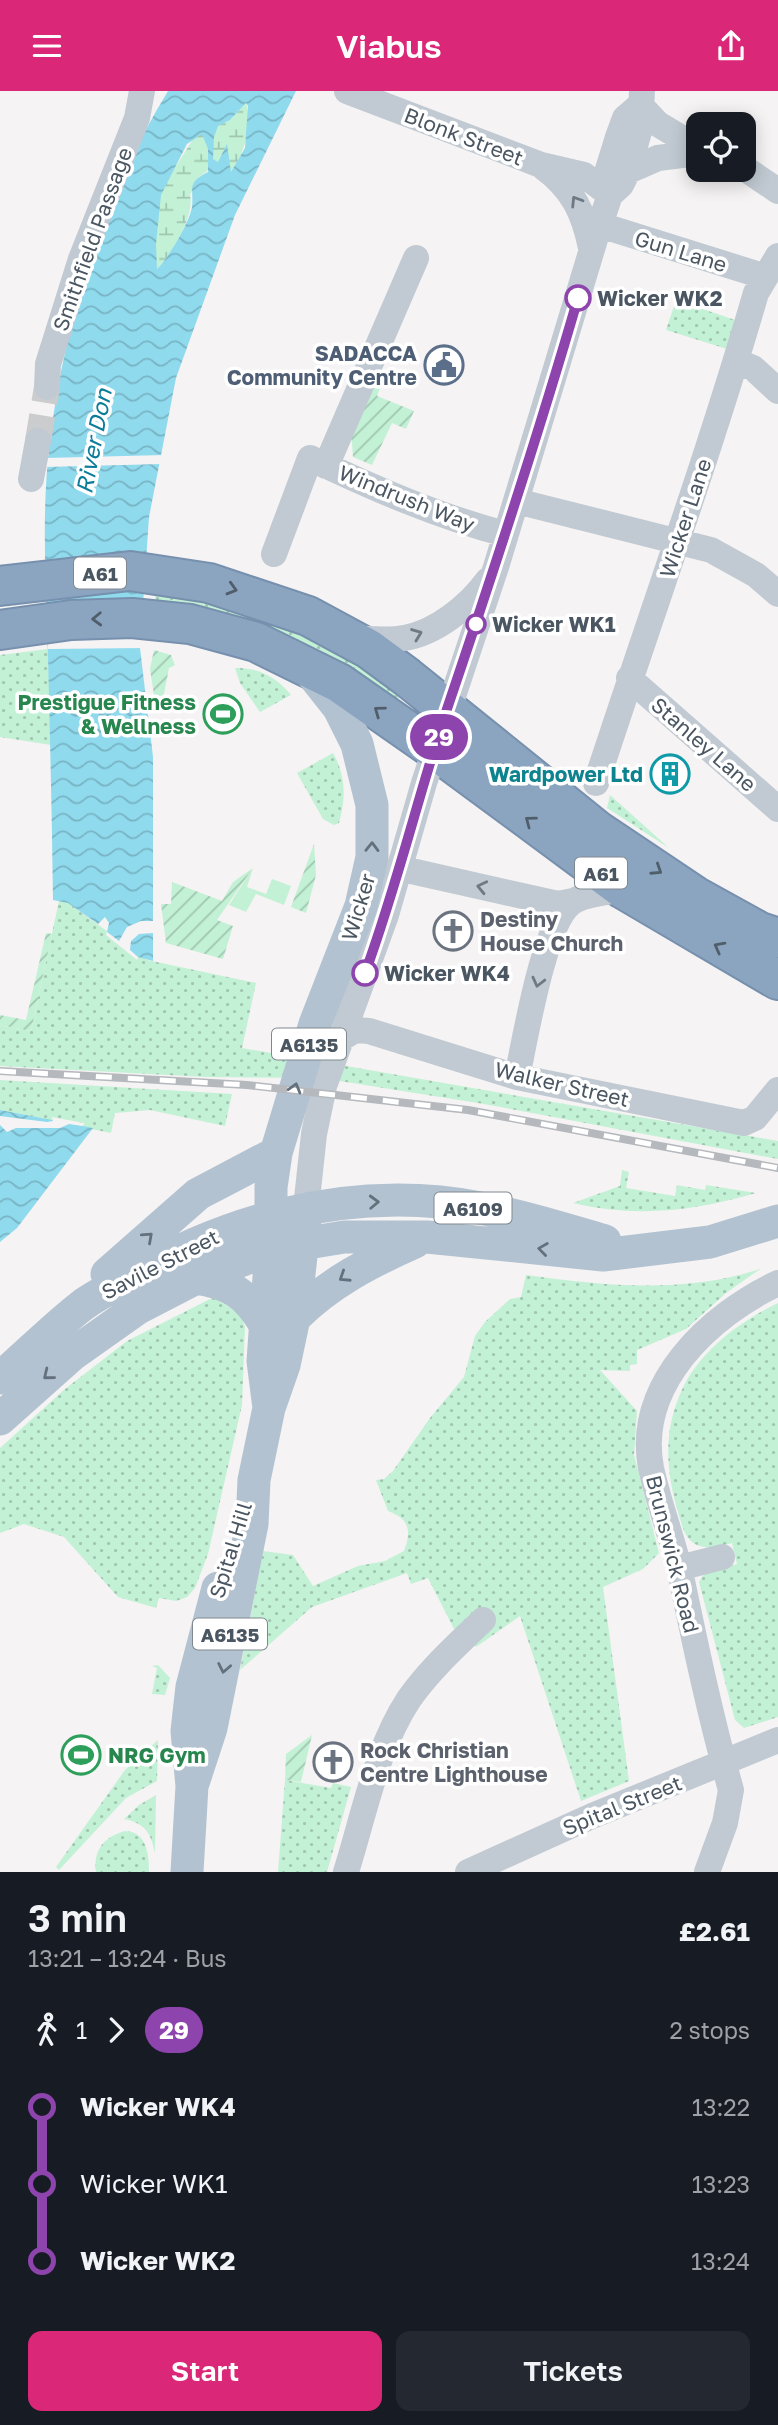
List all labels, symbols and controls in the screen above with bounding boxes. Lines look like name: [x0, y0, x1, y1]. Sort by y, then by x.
icon: menu: [28, 27, 66, 65]
text: Viabus: [336, 27, 442, 65]
icon: share: [712, 27, 750, 65]
street label: Blonk Street: [401, 101, 527, 171]
map controls: [686, 112, 756, 182]
button: locate: [686, 112, 756, 182]
street label: Smithfield Passage: [47, 144, 137, 334]
one-way arrow: [571, 196, 584, 209]
street label: Gun Lane: [632, 225, 730, 277]
marker: Wicker WK2: [565, 285, 591, 311]
place label: Wicker WK2: [597, 285, 723, 311]
place label: SADACCA Community Centre: [227, 340, 417, 390]
public building icon: SADACCA Community Centre: [423, 344, 465, 386]
water label: River Don: [69, 385, 117, 496]
street label: Wicker Lane: [654, 455, 716, 581]
street label: Windrush Way: [335, 459, 479, 537]
road number: A61: [74, 558, 126, 589]
one-way arrow: [225, 581, 237, 596]
one-way arrow: [91, 611, 102, 626]
place label: Wicker WK1: [492, 611, 616, 637]
marker: Wicker WK1: [466, 614, 486, 634]
one-way arrow: [411, 628, 423, 642]
place label: Prestigue Fitness & Wellness: [18, 689, 196, 739]
street label: Stanley Lane: [646, 691, 762, 797]
sports icon: Prestigue Fitness & Wellness: [202, 693, 244, 735]
one-way arrow: [374, 707, 387, 720]
line badge: 29: [408, 714, 471, 760]
text: 29: [424, 722, 454, 751]
building icon: Wardpower Ltd: [649, 753, 691, 795]
place label: Wardpower Ltd: [489, 761, 643, 787]
one-way arrow: [525, 816, 538, 829]
one-way arrow: [364, 841, 380, 852]
road number: A61: [575, 857, 627, 888]
one-way arrow: [649, 862, 662, 875]
street label: Wicker: [335, 870, 381, 944]
one-way arrow: [476, 881, 488, 895]
place label: Destiny House Church: [480, 906, 623, 956]
church icon: Destiny House Church: [432, 910, 474, 952]
one-way arrow: [714, 941, 726, 955]
marker: Wicker WK4: [352, 960, 378, 986]
place label: Wicker WK4: [384, 960, 510, 986]
one-way arrow: [532, 976, 547, 988]
road number: A6135: [272, 1028, 346, 1059]
street label: Walker Street: [492, 1056, 632, 1112]
one-way arrow: [286, 1082, 301, 1094]
road number: A6109: [434, 1193, 512, 1224]
one-way arrow: [369, 1194, 380, 1209]
street label: Savile Street: [97, 1223, 223, 1305]
one-way arrow: [140, 1233, 153, 1245]
one-way arrow: [537, 1242, 549, 1257]
one-way arrow: [339, 1269, 352, 1282]
one-way arrow: [43, 1367, 56, 1379]
street label: Brunswick Road: [641, 1472, 705, 1636]
street label: Spital Hill: [203, 1499, 257, 1601]
road number: A6135: [193, 1618, 267, 1649]
one-way arrow: [217, 1662, 232, 1674]
sports icon: NRG Gym: [60, 1734, 102, 1776]
place label: Rock Christian Centre Lighthouse: [360, 1737, 548, 1787]
church icon: Rock Christian Centre Lighthouse: [312, 1741, 354, 1783]
place label: NRG Gym: [108, 1742, 206, 1768]
street label: Spital Street: [559, 1769, 685, 1841]
text: 3 min: [28, 1895, 127, 1940]
text: £2.61: [679, 1916, 750, 1947]
text: 13:21 – 13:24 · Bus: [28, 1944, 227, 1972]
icon: walk: [28, 2011, 66, 2049]
icon: forward: [97, 2011, 135, 2049]
text: 29: [159, 2015, 189, 2044]
text: 1: [76, 2016, 87, 2044]
text: 2 stops: [669, 2016, 750, 2044]
text: Wicker WK4: [80, 2091, 236, 2122]
text: 13:22: [692, 2093, 750, 2121]
text: Wicker WK1: [80, 2168, 228, 2199]
text: 13:23: [692, 2170, 750, 2198]
text: Wicker WK2: [80, 2245, 235, 2276]
text: 13:24: [691, 2247, 750, 2275]
button: Start: [28, 2331, 382, 2411]
button: Tickets: [396, 2331, 750, 2411]

